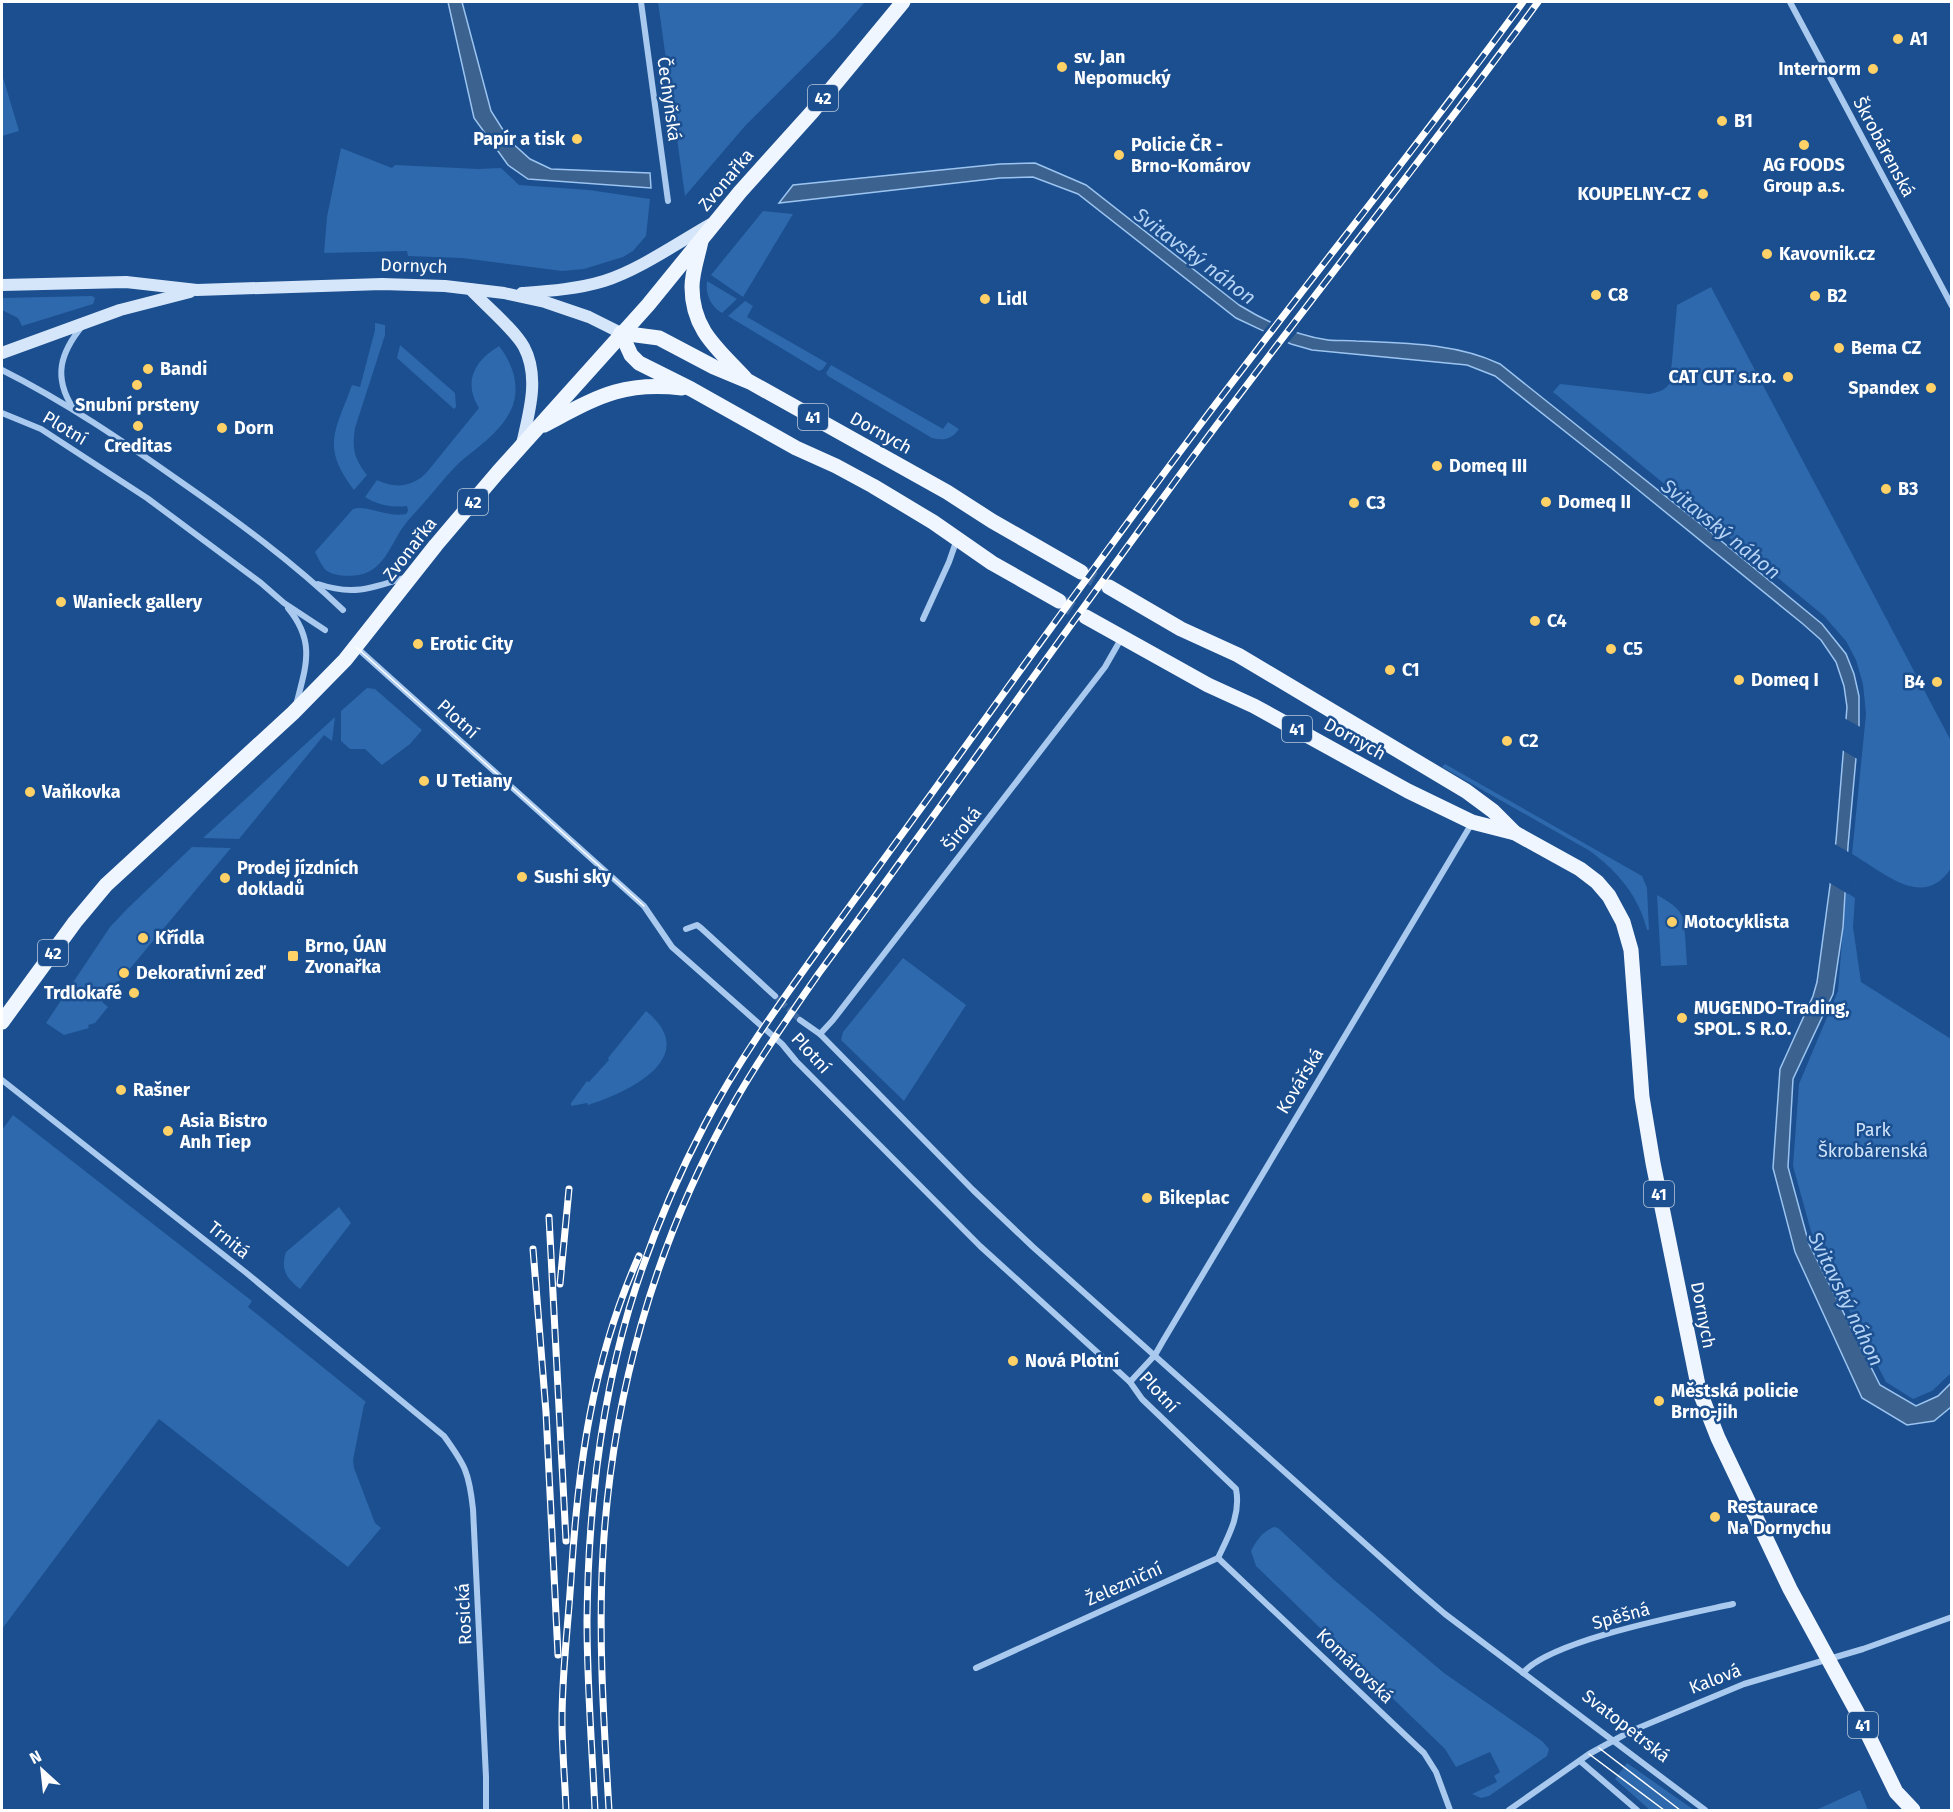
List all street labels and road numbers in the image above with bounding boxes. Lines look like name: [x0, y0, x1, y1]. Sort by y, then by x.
street label: Čechyňská: [652, 55, 686, 143]
road number: 42: [808, 85, 838, 111]
street label: Škrobárenská: [1848, 93, 1920, 201]
street label: Zvonařka: [694, 144, 758, 216]
street label: Dornych: [380, 254, 448, 278]
road number: 41: [798, 404, 828, 430]
street label: Plotní: [39, 406, 91, 450]
street label: Dornych: [846, 407, 916, 459]
road number: 42: [458, 489, 488, 515]
street label: Zvonařka: [378, 513, 442, 585]
street label: Plotní: [433, 695, 483, 743]
street label: Dornych: [1320, 713, 1390, 765]
road number: 41: [1282, 716, 1312, 742]
street label: Široká: [938, 802, 986, 856]
road number: 42: [38, 940, 68, 966]
street label: Plotní: [787, 1028, 835, 1078]
street label: Kovářská: [1272, 1044, 1328, 1118]
road number: 41: [1644, 1181, 1674, 1207]
street label: Trnitá: [204, 1217, 254, 1263]
street label: Dornych: [1686, 1280, 1720, 1350]
street label: Plotní: [1135, 1367, 1183, 1417]
street label: Železniční: [1082, 1557, 1166, 1611]
street label: Rosická: [451, 1582, 477, 1646]
street label: Spěšná: [1590, 1598, 1652, 1634]
street label: Komárovská: [1312, 1624, 1398, 1708]
street label: Kalová: [1686, 1659, 1744, 1699]
street label: Svatopetrská: [1578, 1685, 1674, 1767]
road number: 41: [1848, 1712, 1878, 1738]

